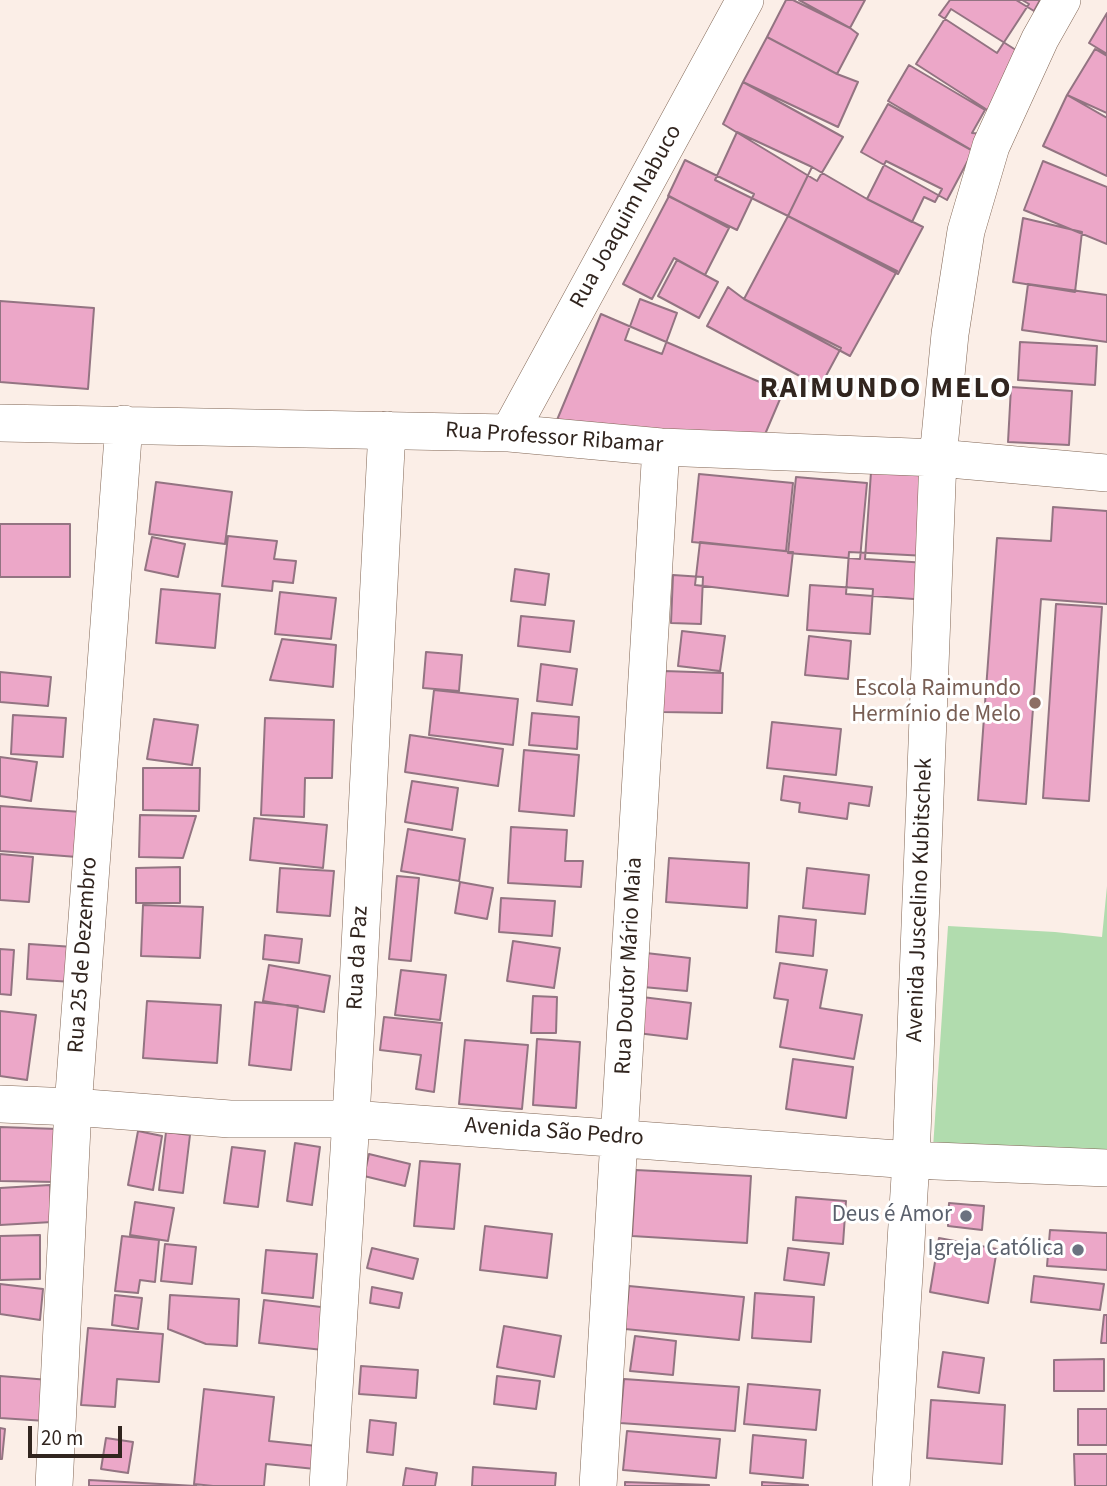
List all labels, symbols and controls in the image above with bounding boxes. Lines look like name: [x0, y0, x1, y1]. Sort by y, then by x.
street label: Rua Joaquim Nabuco: [565, 121, 689, 313]
district label: RAIMUNDO MELO: [761, 372, 1011, 408]
street label: Rua Professor Ribamar: [444, 418, 664, 460]
place label: Escola Raimundo Hermínio de Melo: [851, 676, 1021, 730]
marker: Escola Raimundo Hermínio de Melo: [1027, 695, 1043, 711]
street label: Avenida Juscelino Kubitschek: [902, 758, 940, 1042]
street label: Rua 25 de Dezembro: [63, 856, 105, 1054]
street label: Rua Doutor Mário Maia: [611, 856, 649, 1076]
street label: Rua da Paz: [342, 905, 376, 1011]
street label: Avenida São Pedro: [464, 1113, 644, 1153]
place label: Deus é Amor: [832, 1202, 952, 1230]
marker: Deus é Amor: [958, 1208, 974, 1224]
place label: Igreja Católica: [928, 1236, 1064, 1264]
marker: Igreja Católica: [1070, 1242, 1086, 1258]
scale bar: [32, 1412, 126, 1456]
text: 20 m: [41, 1423, 83, 1453]

